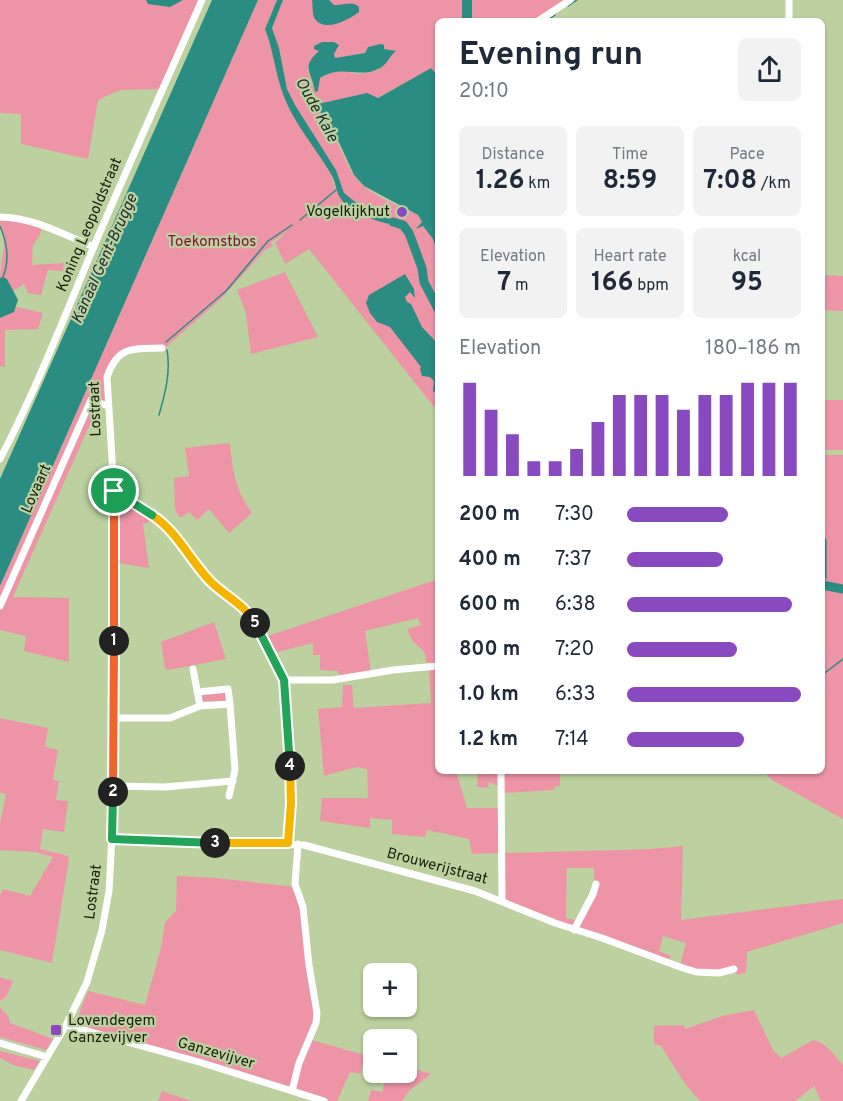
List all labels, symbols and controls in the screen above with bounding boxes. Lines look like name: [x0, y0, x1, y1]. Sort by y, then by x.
text: Evening run: [459, 35, 643, 77]
button: share: [738, 38, 801, 101]
water label: Oude Kale: [290, 74, 342, 146]
text: 20:10: [459, 79, 509, 105]
text: Distance: [482, 145, 544, 165]
text: Time: [612, 145, 648, 165]
text: Pace: [729, 145, 765, 165]
street label: Koning Leopoldstraat: [53, 155, 127, 295]
text: 1.26: [476, 165, 524, 198]
text: 8:59: [603, 165, 657, 198]
text: 7:08: [703, 165, 757, 198]
text: km: [524, 174, 550, 194]
text: /km: [757, 174, 791, 194]
water label: Kanaal Gent-Brugge: [67, 190, 143, 327]
place label: Vogelkijkhut: [306, 203, 390, 222]
marker: Vogelkijkhut: [395, 205, 409, 219]
park label: Toekomstbos: [168, 233, 256, 252]
text: Elevation: [480, 247, 546, 267]
text: Heart rate: [593, 247, 667, 267]
text: kcal: [733, 247, 761, 267]
text: 7: [497, 267, 511, 300]
text: 166: [591, 267, 634, 300]
text: 95: [731, 267, 763, 300]
text: m: [511, 276, 529, 296]
text: bpm: [634, 276, 669, 296]
text: Elevation: [459, 336, 541, 362]
text: 180–186 m: [705, 336, 801, 362]
street label: Lostraat: [86, 381, 106, 437]
street label: Lovaart: [18, 461, 56, 517]
pin: [88, 465, 139, 516]
icon: arrive: [97, 474, 130, 507]
text: 200 m: [459, 502, 520, 528]
text: 7:30: [555, 502, 594, 528]
text: 400 m: [459, 547, 521, 573]
text: 7:37: [555, 547, 591, 573]
text: 600 m: [459, 592, 520, 618]
text: 6:38: [555, 592, 596, 618]
pin: 5: [240, 608, 270, 638]
text: 5: [250, 613, 260, 633]
pin: 1: [99, 626, 129, 656]
text: 1: [111, 631, 117, 651]
text: 800 m: [459, 637, 520, 663]
text: 7:20: [555, 637, 594, 663]
text: 1.0 km: [459, 682, 519, 708]
text: 6:33: [555, 682, 596, 708]
text: 1.2 km: [459, 727, 518, 753]
text: 7:14: [555, 727, 589, 753]
pin: 4: [275, 751, 305, 781]
text: 4: [285, 756, 295, 776]
pin: 2: [98, 777, 128, 807]
text: 2: [108, 782, 118, 802]
pin: 3: [200, 828, 230, 858]
text: 3: [210, 833, 220, 853]
street label: Brouwerijstraat: [385, 844, 489, 890]
street label: Lostraat: [81, 863, 107, 921]
map controls: [363, 963, 417, 1083]
button: +: [363, 963, 417, 1017]
place label: Lovendegem Ganzevijver: [68, 1012, 155, 1048]
marker: Lovendegem Ganzevijver: [49, 1023, 63, 1037]
button: −: [363, 1029, 417, 1083]
street label: Ganzevijver: [175, 1034, 257, 1074]

